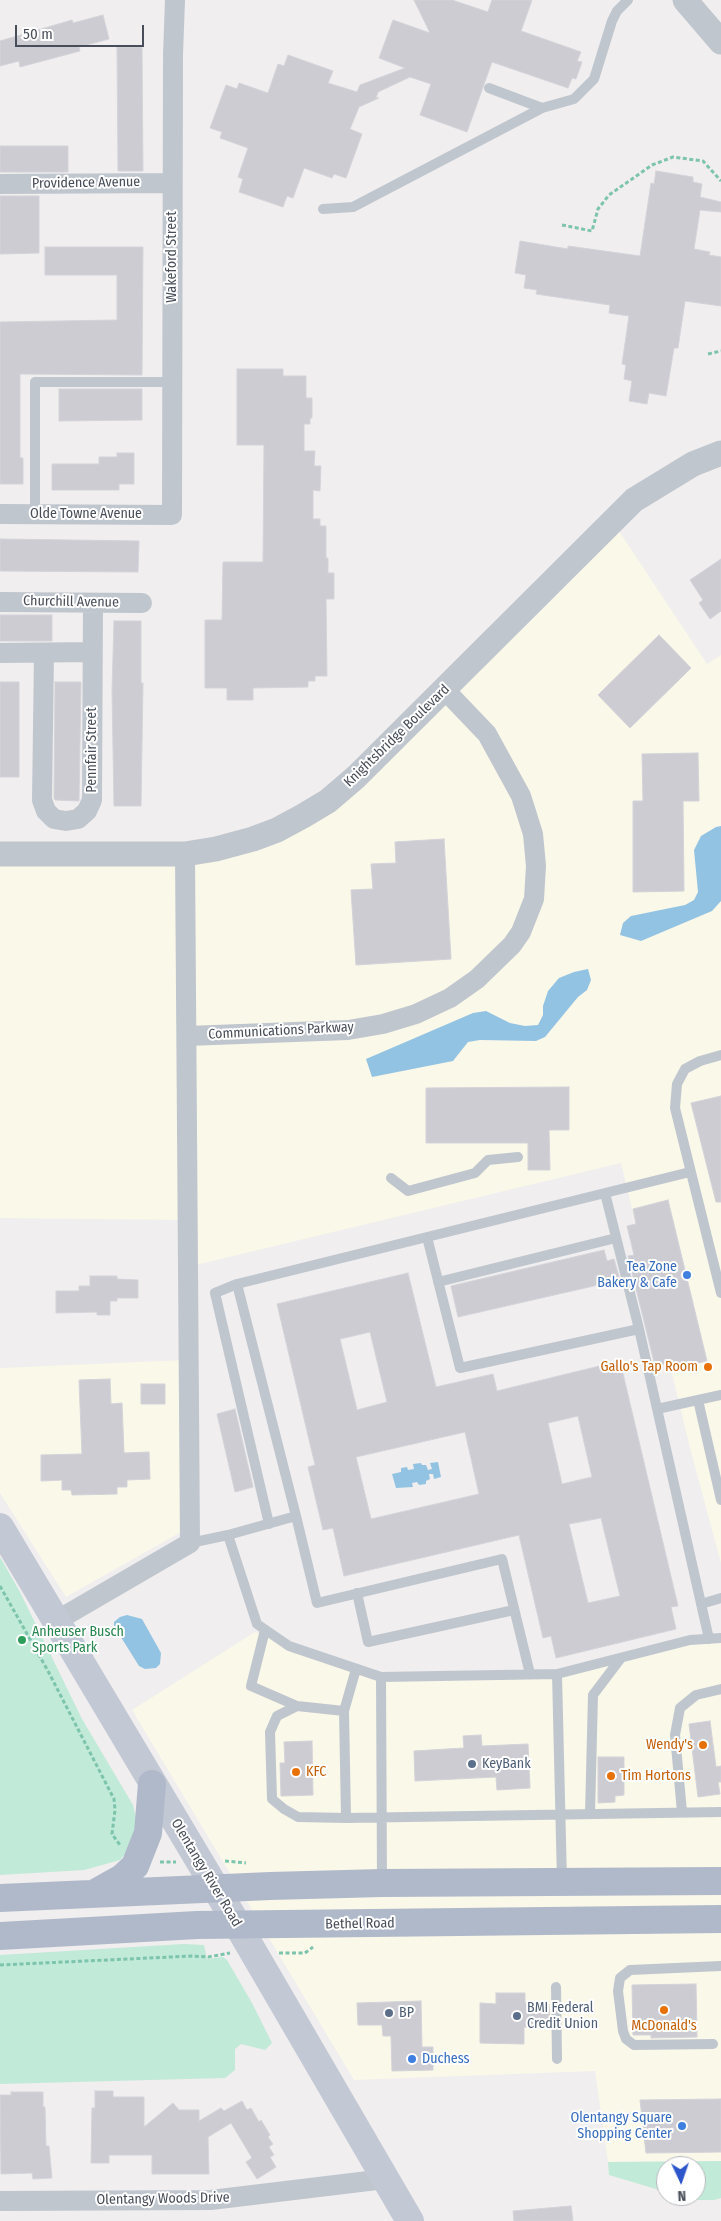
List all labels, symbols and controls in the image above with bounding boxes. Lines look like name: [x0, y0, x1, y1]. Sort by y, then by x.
scale bar: [18, 15, 146, 47]
text: 50 m: [23, 25, 53, 43]
street label: Providence Avenue: [32, 174, 140, 192]
street label: Wakeford Street: [164, 211, 180, 303]
street label: Olde Towne Avenue: [30, 506, 142, 522]
street label: Churchill Avenue: [23, 593, 119, 611]
street label: Knightsbridge Boulevard: [341, 681, 453, 791]
street label: Pennfair Street: [84, 707, 100, 793]
street label: Communications Parkway: [208, 1019, 354, 1043]
place label: Tea Zone Bakery & Cafe: [597, 1259, 677, 1292]
marker: Tea Zone Bakery & Cafe: [681, 1269, 693, 1281]
place label: Gallo's Tap Room: [600, 1359, 698, 1375]
marker: Gallo's Tap Room: [702, 1361, 714, 1373]
place label: Anheuser Busch Sports Park: [32, 1624, 124, 1656]
marker: Anheuser Busch Sports Park: [16, 1634, 28, 1646]
place label: Wendy's: [646, 1737, 693, 1753]
marker: Wendy's: [697, 1739, 709, 1751]
place label: KeyBank: [482, 1756, 531, 1772]
marker: KeyBank: [466, 1758, 478, 1770]
place label: KFC: [306, 1764, 326, 1780]
marker: KFC: [290, 1766, 302, 1778]
place label: Tim Hortons: [621, 1768, 691, 1784]
marker: Tim Hortons: [605, 1770, 617, 1782]
street label: Olentangy River Road: [167, 1816, 245, 1930]
street label: Bethel Road: [325, 1915, 395, 1933]
place label: BMI Federal Credit Union: [527, 2000, 598, 2032]
marker: McDonald's: [658, 2004, 670, 2016]
place label: BP: [399, 2005, 414, 2021]
marker: BP: [383, 2007, 395, 2019]
marker: BMI Federal Credit Union: [511, 2010, 523, 2022]
place label: McDonald's: [631, 2018, 697, 2034]
place label: Duchess: [422, 2051, 470, 2067]
marker: Duchess: [406, 2053, 418, 2065]
place label: Olentangy Square Shopping Center: [570, 2110, 672, 2142]
marker: Olentangy Square Shopping Center: [676, 2120, 688, 2132]
north arrow: [656, 2156, 706, 2206]
text: N: [677, 2187, 686, 2204]
street label: Olentangy Woods Drive: [96, 2189, 230, 2209]

